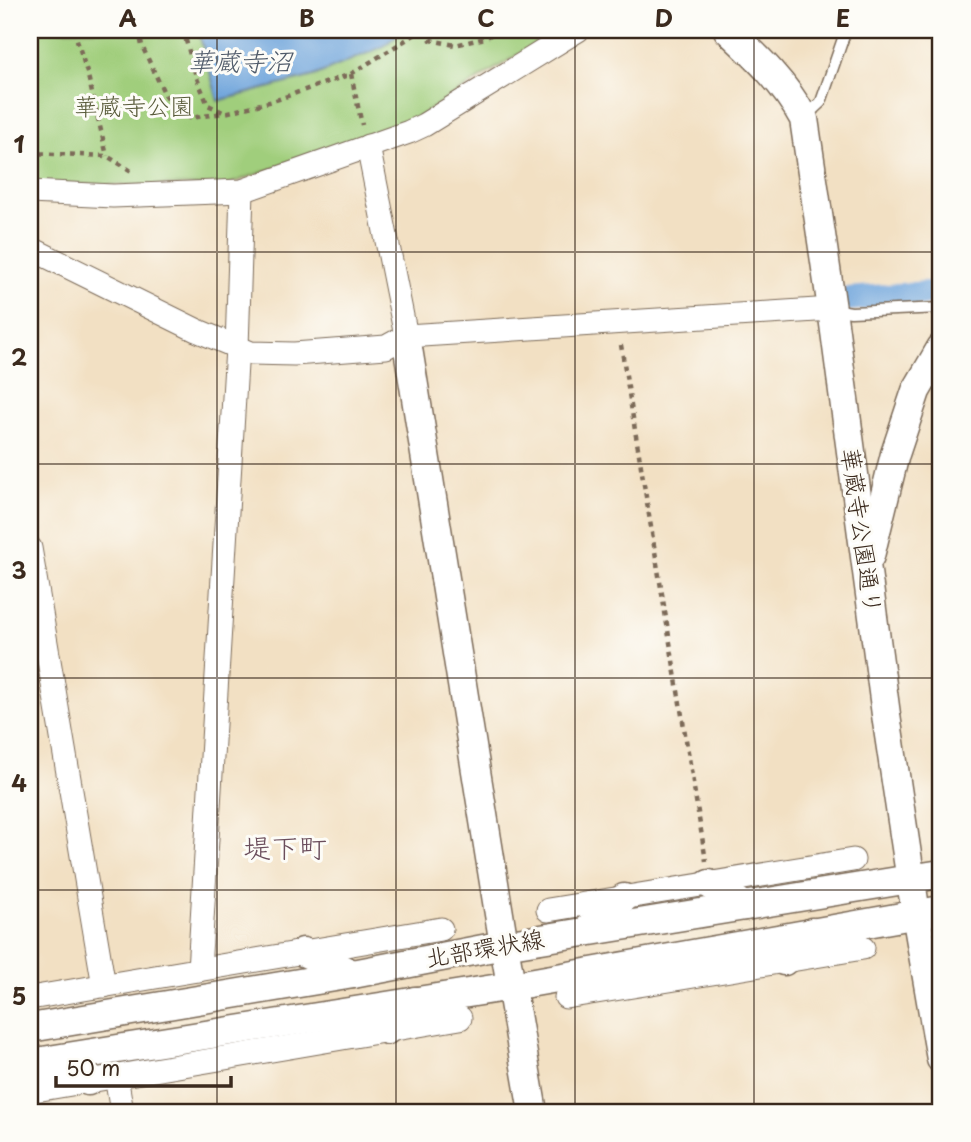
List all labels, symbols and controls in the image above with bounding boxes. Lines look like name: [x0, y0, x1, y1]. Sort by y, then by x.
text: A: [119, 0, 137, 35]
text: B: [299, 0, 315, 35]
text: C: [477, 0, 495, 35]
text: D: [655, 0, 673, 35]
text: E: [836, 0, 850, 35]
water label: 華蔵寺沼: [188, 41, 294, 80]
park label: 華蔵寺公園: [74, 87, 194, 123]
text: 1: [14, 126, 25, 161]
text: 2: [11, 339, 27, 374]
street label: 華蔵寺公園通り: [833, 445, 892, 616]
text: 3: [11, 552, 27, 587]
text: 4: [11, 765, 27, 800]
district label: 堤下町: [243, 825, 327, 868]
street label: 北部環状線: [422, 919, 547, 975]
text: 5: [12, 978, 26, 1013]
scale bar: [56, 1044, 231, 1088]
text: 50 m: [66, 1051, 120, 1083]

